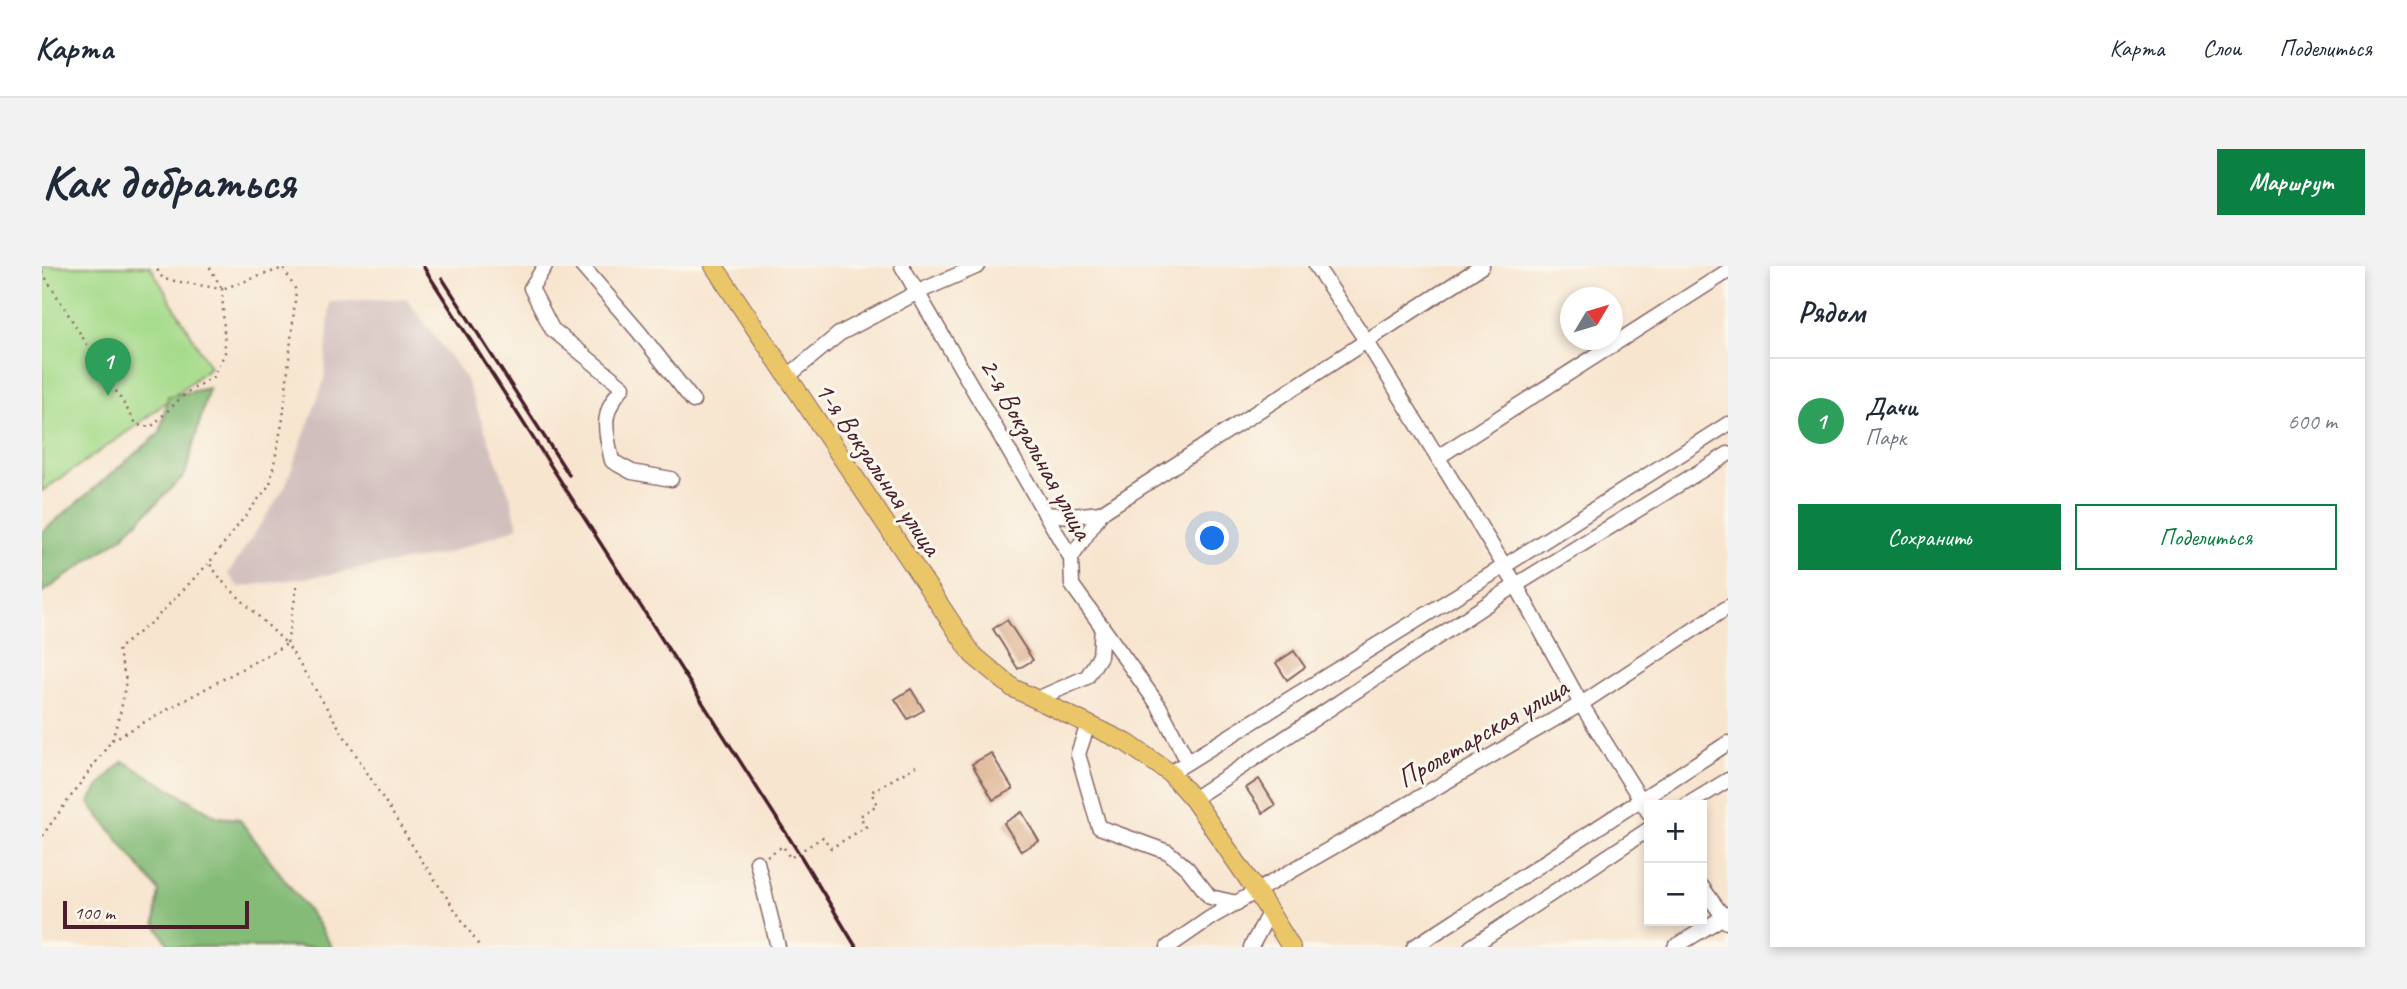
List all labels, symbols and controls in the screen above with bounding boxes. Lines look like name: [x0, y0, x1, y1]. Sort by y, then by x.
text: Карта: [35, 27, 114, 69]
text: Карта: [2110, 33, 2164, 63]
text: Слои: [2202, 33, 2241, 63]
text: Поделиться: [2279, 33, 2372, 63]
button: Маршрут: [2217, 149, 2365, 215]
text: Как добраться: [42, 151, 295, 213]
north arrow: [1560, 287, 1623, 350]
text: Рядом: [1798, 293, 1865, 331]
pin: 1: [85, 338, 131, 396]
street label: 2-я Вокзальная улица: [972, 351, 1102, 547]
street label: 1-я Вокзальная улица: [807, 374, 951, 564]
text: Дачи: [1865, 390, 1918, 423]
text: 1: [1816, 407, 1826, 436]
text: 600 m: [2288, 407, 2337, 436]
text: Парк: [1865, 423, 1906, 452]
button: Сохранить: [1798, 504, 2061, 570]
button: Поделиться: [2075, 504, 2337, 570]
your location: [1195, 521, 1229, 555]
street label: Пролетарская улица: [1391, 669, 1575, 795]
map controls: [1644, 800, 1707, 926]
button: +: [1644, 800, 1707, 863]
button: −: [1644, 863, 1707, 926]
scale bar: [63, 898, 248, 930]
text: 100 m: [74, 901, 115, 925]

